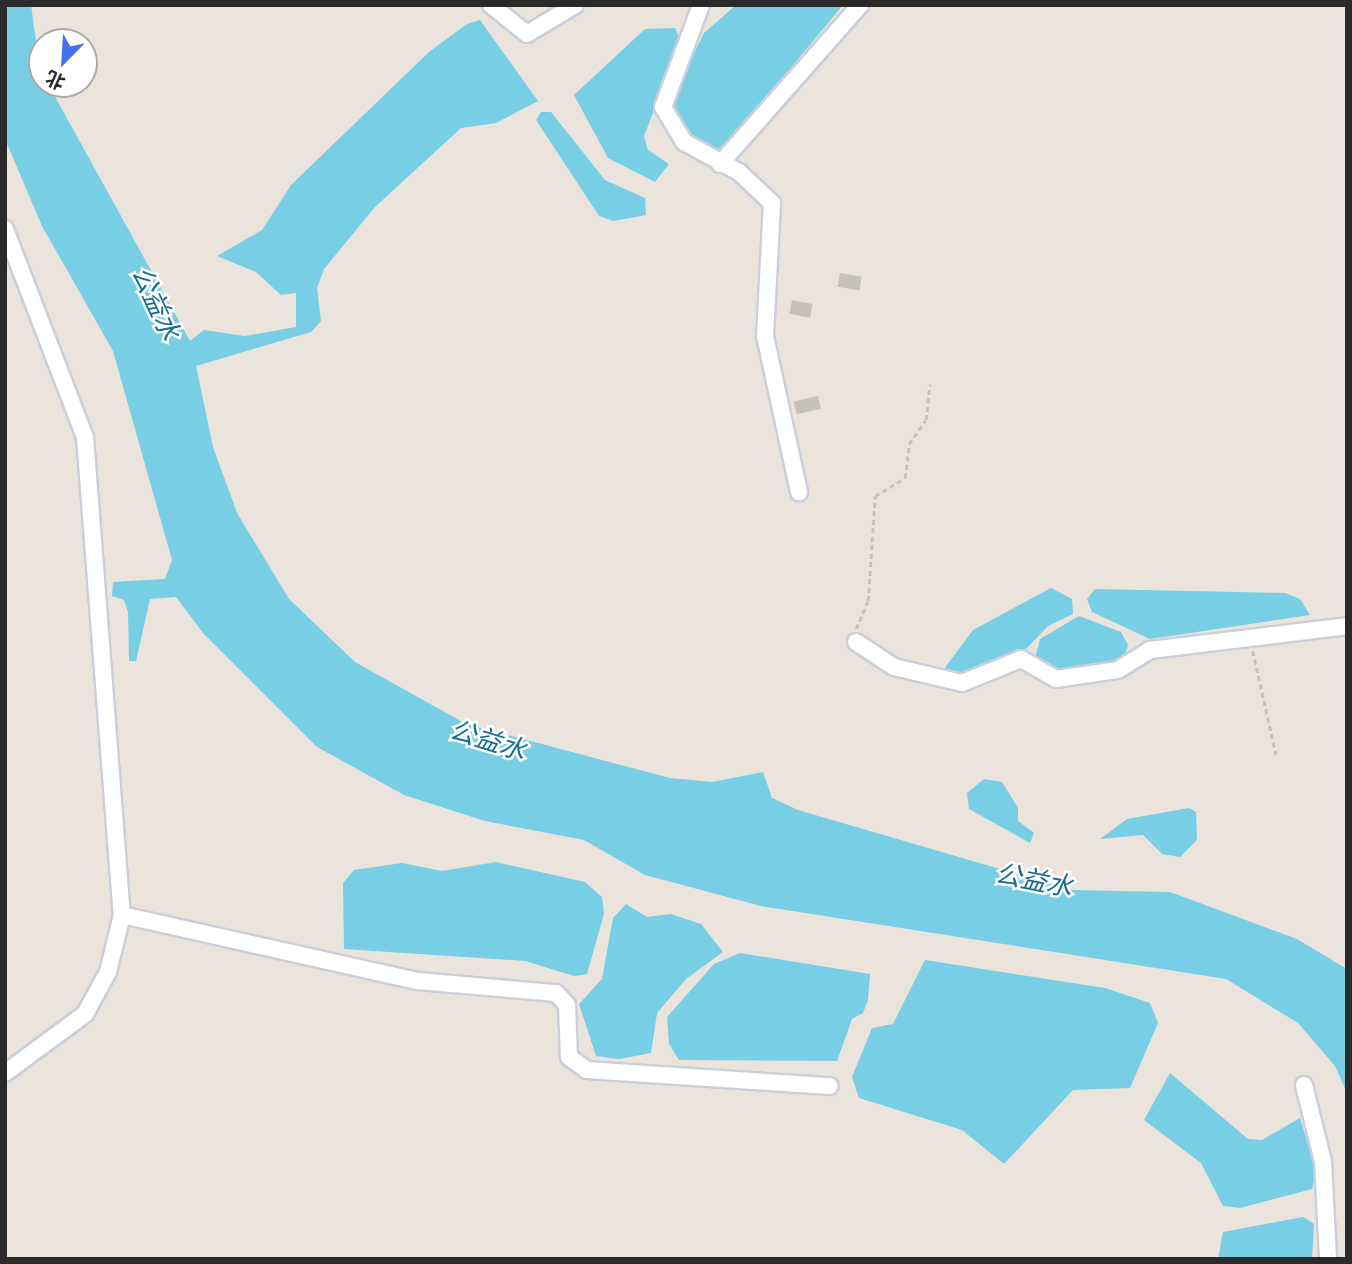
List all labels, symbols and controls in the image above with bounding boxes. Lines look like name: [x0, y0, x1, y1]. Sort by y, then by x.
north arrow: [28, 28, 98, 98]
text: 北: [42, 66, 69, 95]
water label: 公益水: [125, 261, 187, 345]
water label: 公益水: [446, 714, 530, 766]
water label: 公益水: [993, 857, 1075, 903]

